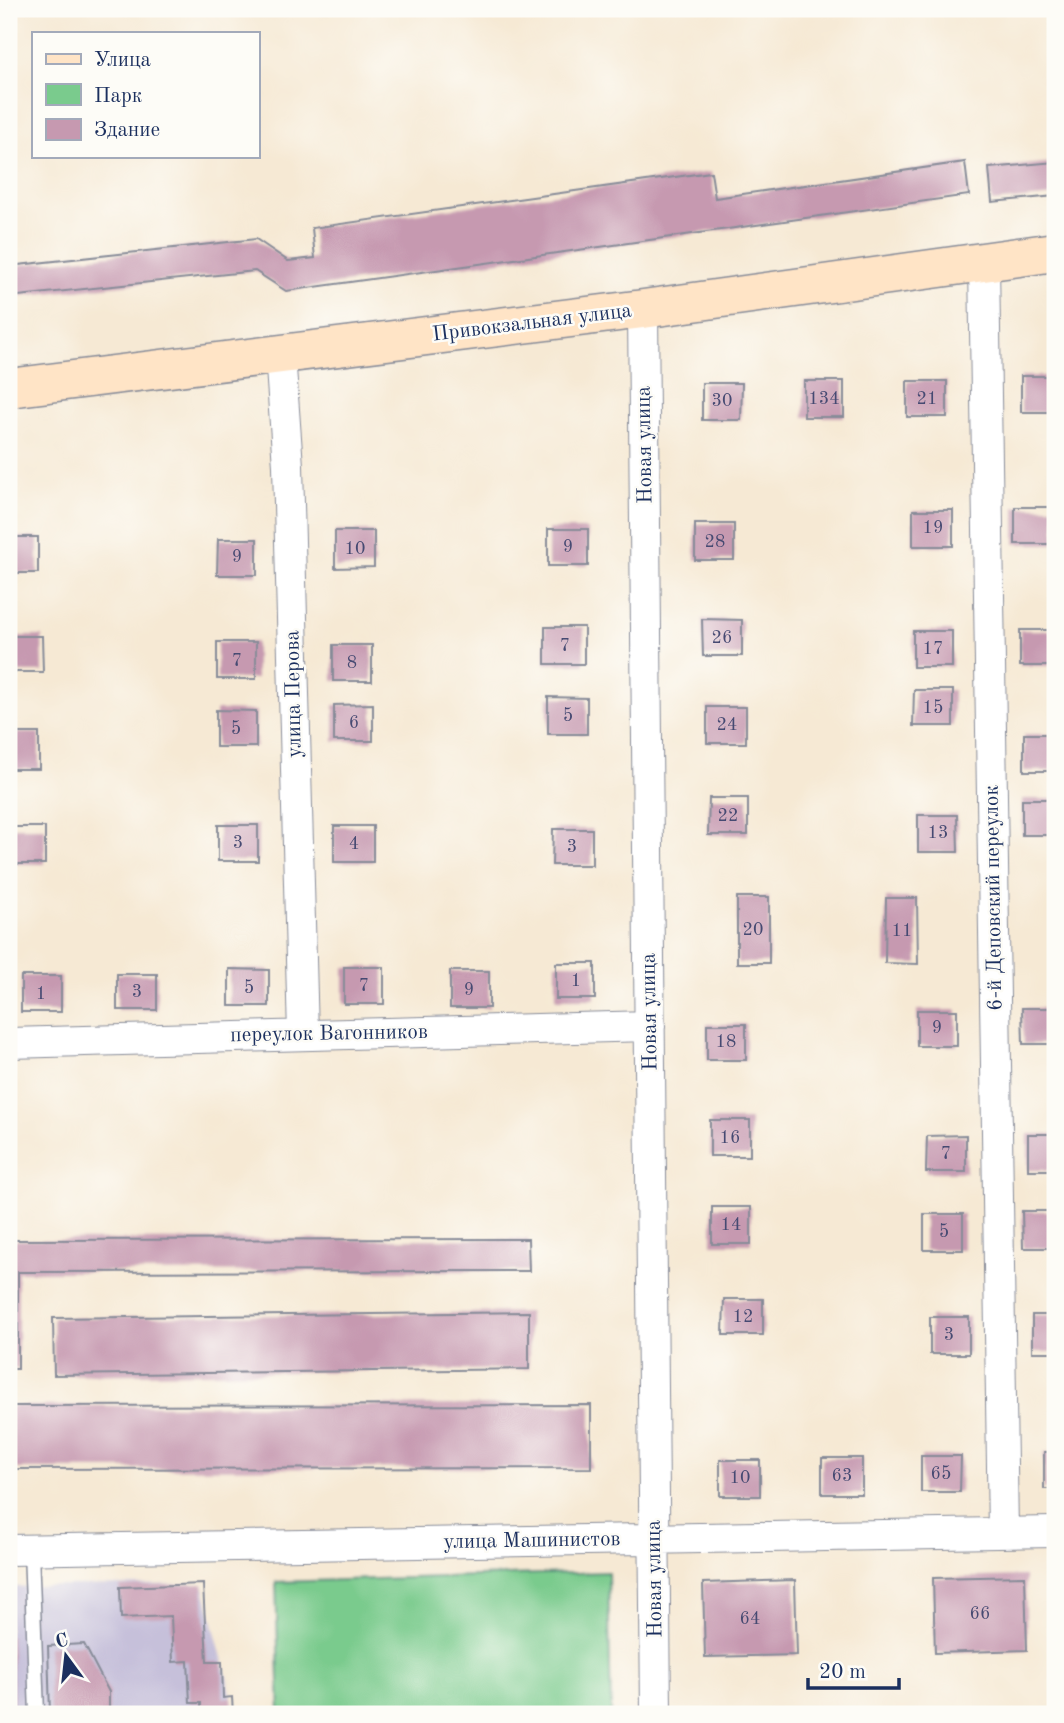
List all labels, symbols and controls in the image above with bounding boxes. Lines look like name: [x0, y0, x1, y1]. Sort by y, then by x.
legend: [32, 32, 259, 158]
text: Улица: [94, 50, 151, 71]
text: Парк: [94, 86, 143, 107]
text: Здание: [94, 120, 160, 141]
street label: Привокзальная улица: [431, 300, 633, 346]
street label: Новая улица: [633, 386, 657, 504]
house number: 134: [808, 390, 840, 408]
house number: 21: [917, 390, 937, 408]
house number: 30: [712, 392, 732, 410]
house number: 19: [923, 519, 943, 537]
house number: 28: [705, 533, 725, 551]
house number: 9: [563, 538, 573, 556]
house number: 10: [345, 540, 365, 558]
house number: 9: [232, 548, 242, 566]
house number: 26: [712, 629, 732, 647]
street label: улица Перова: [282, 630, 306, 758]
house number: 7: [560, 637, 570, 655]
house number: 17: [923, 640, 943, 658]
house number: 7: [232, 652, 242, 670]
house number: 8: [347, 654, 357, 672]
house number: 15: [923, 699, 943, 717]
house number: 5: [563, 707, 573, 725]
house number: 6: [349, 714, 359, 732]
house number: 24: [717, 716, 737, 734]
house number: 5: [231, 720, 241, 738]
street label: 6-й Деповский переулок: [982, 785, 1006, 1011]
house number: 22: [718, 807, 738, 825]
house number: 13: [928, 824, 948, 842]
house number: 3: [233, 834, 243, 852]
house number: 4: [349, 835, 359, 853]
house number: 3: [567, 838, 577, 856]
house number: 20: [743, 921, 763, 939]
house number: 11: [892, 922, 912, 940]
street label: Новая улица: [638, 953, 662, 1071]
house number: 1: [571, 972, 581, 990]
house number: 7: [359, 977, 369, 995]
house number: 5: [244, 979, 254, 997]
house number: 9: [464, 981, 474, 999]
house number: 3: [132, 983, 142, 1001]
house number: 1: [36, 985, 46, 1003]
house number: 9: [932, 1019, 942, 1037]
street label: переулок Вагонников: [230, 1022, 428, 1046]
house number: 18: [716, 1033, 736, 1051]
house number: 16: [720, 1129, 740, 1147]
house number: 7: [941, 1145, 951, 1163]
house number: 14: [721, 1216, 741, 1234]
house number: 5: [939, 1223, 949, 1241]
house number: 12: [733, 1308, 753, 1326]
house number: 3: [944, 1326, 954, 1344]
house number: 65: [931, 1465, 951, 1483]
house number: 63: [832, 1467, 852, 1485]
house number: 10: [730, 1469, 750, 1487]
street label: Новая улица: [643, 1520, 667, 1638]
street label: улица Машинистов: [443, 1529, 621, 1553]
house number: 66: [970, 1605, 990, 1623]
house number: 64: [740, 1610, 760, 1628]
north arrow: [32, 1622, 102, 1692]
text: С: [54, 1631, 71, 1653]
scale bar: [808, 1646, 900, 1690]
text: 20 m: [819, 1662, 866, 1683]

